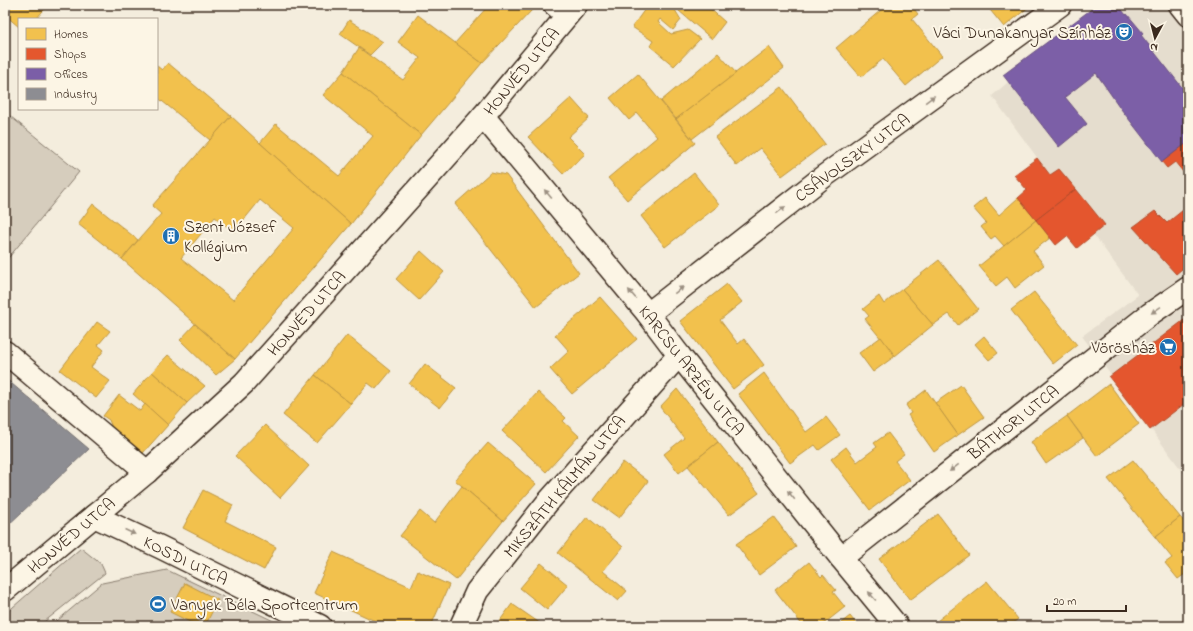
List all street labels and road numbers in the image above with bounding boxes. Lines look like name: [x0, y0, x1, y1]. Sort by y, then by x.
street label: HONVÉD UTCA: [478, 23, 566, 121]
street label: CSÁVOLSZKY UTCA: [790, 108, 916, 209]
street label: HONVÉD UTCA: [262, 266, 352, 362]
street label: KARCSU ARZÉN UTCA: [632, 300, 750, 441]
street label: BÁTHORI UTCA: [962, 380, 1065, 467]
street label: MIKSZÁTH KÁLMÁN UTCA: [498, 410, 632, 564]
street label: HONVÉD UTCA: [23, 492, 121, 580]
street label: KOSDI UTCA: [139, 530, 232, 593]

